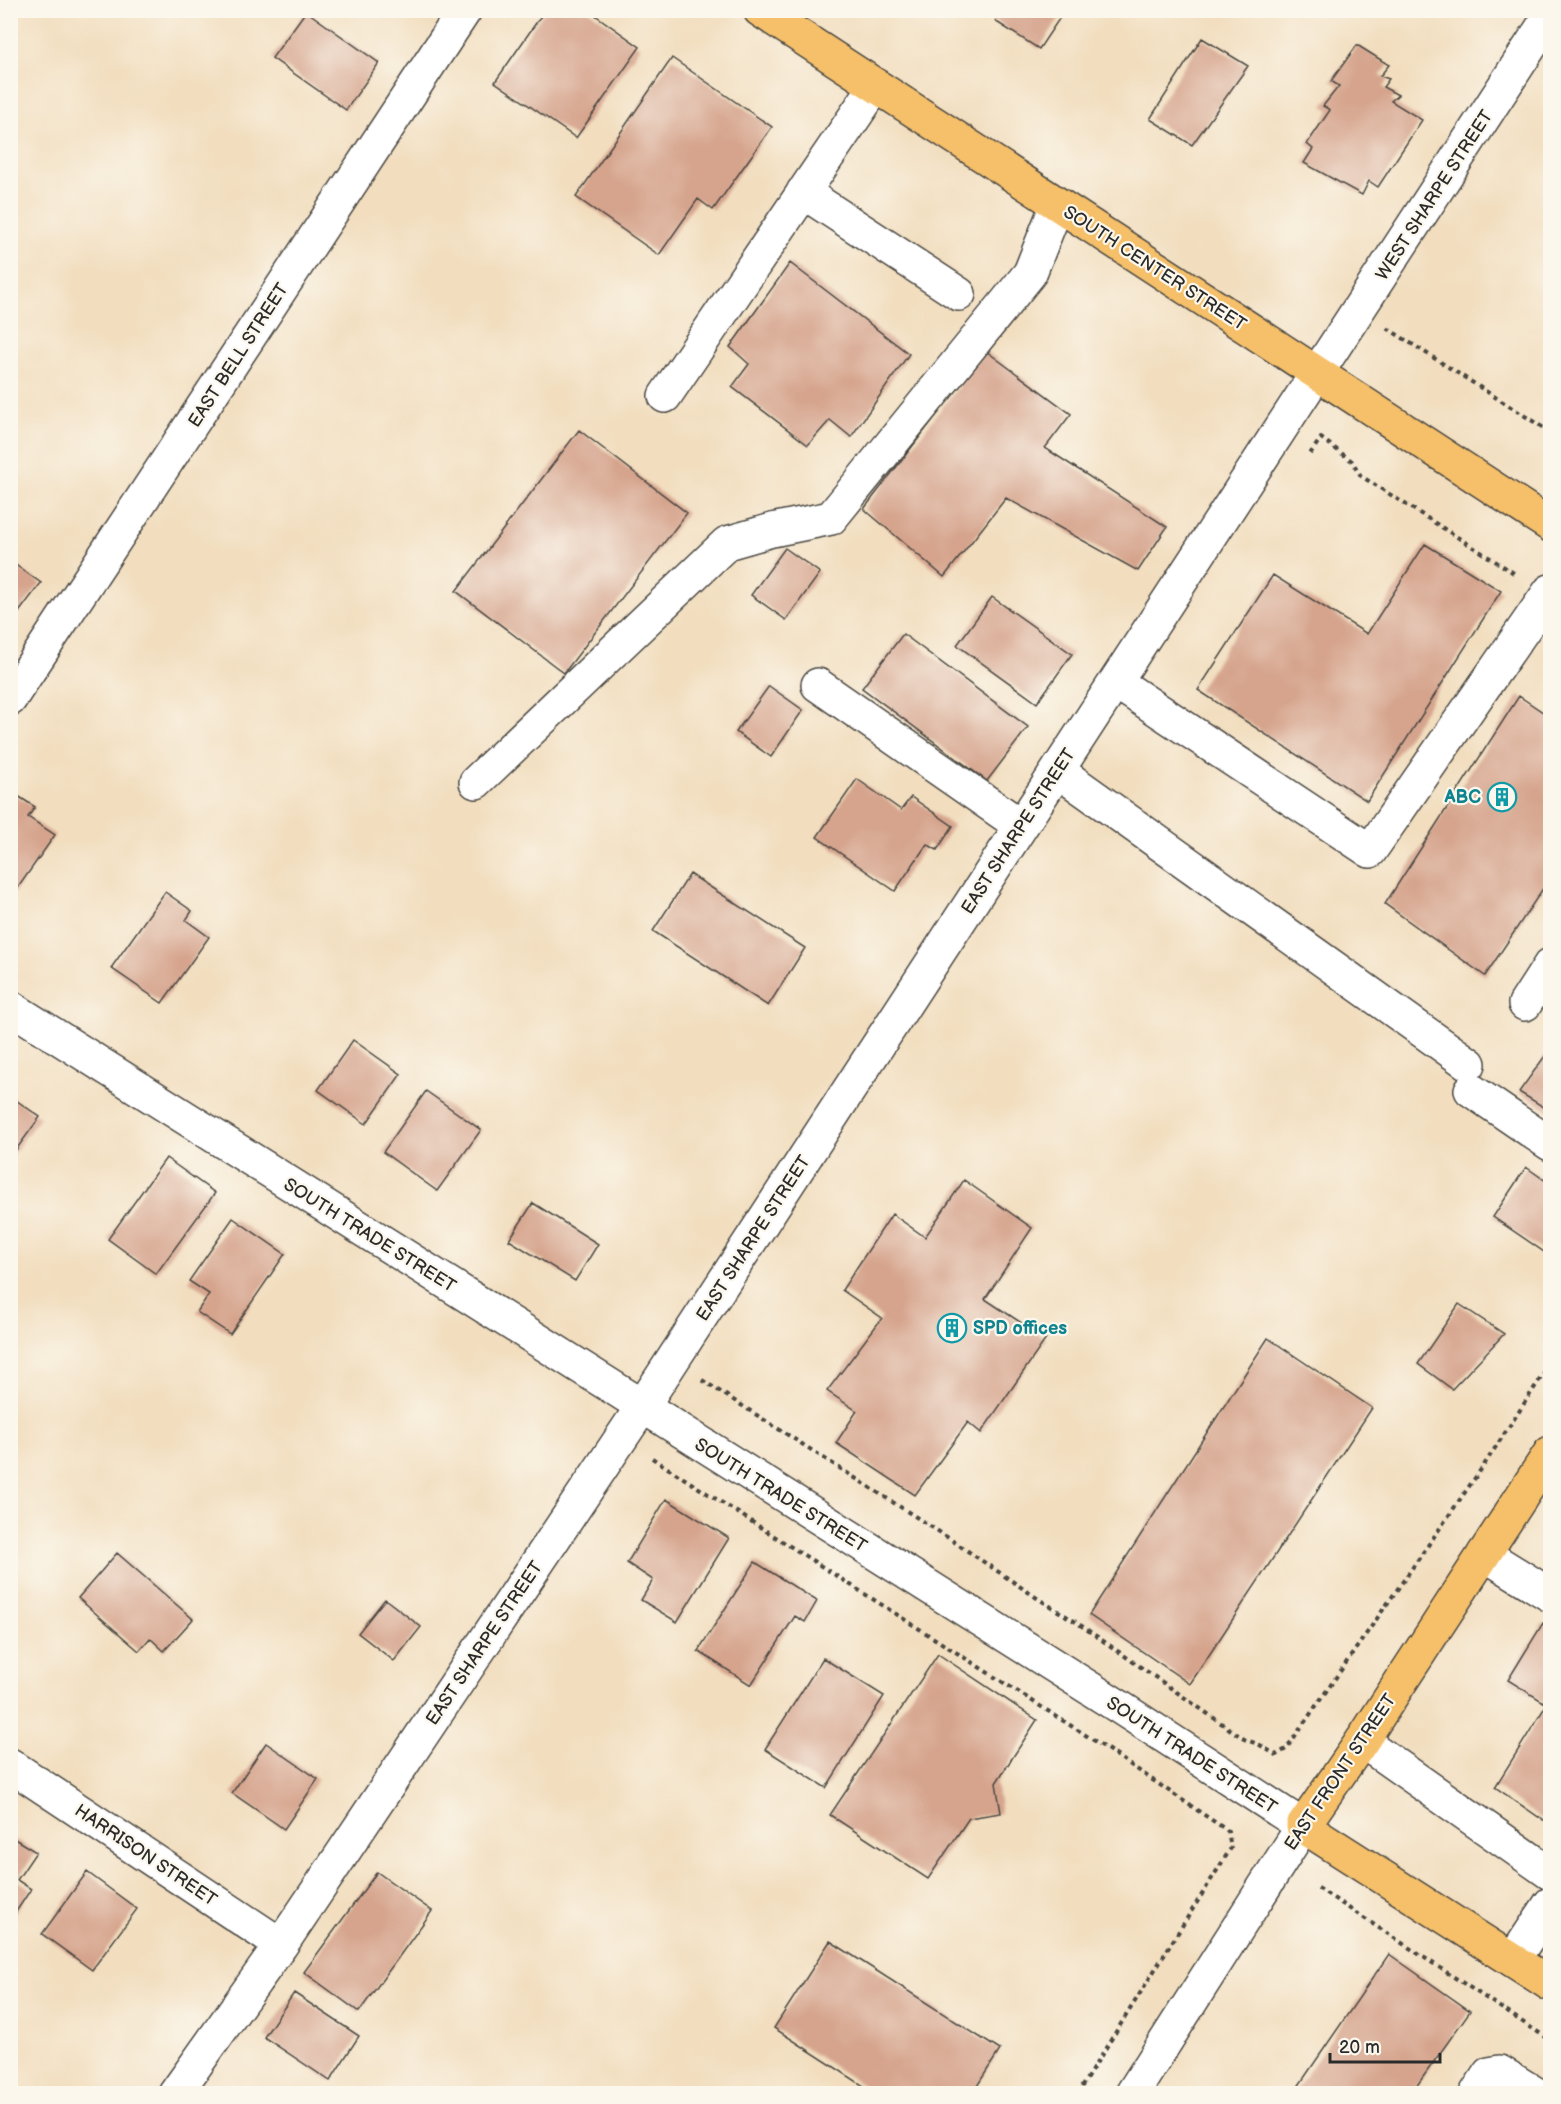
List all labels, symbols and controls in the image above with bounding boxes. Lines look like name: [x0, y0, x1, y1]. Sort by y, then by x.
street label: WEST SHARPE STREET: [1372, 106, 1497, 284]
street label: SOUTH CENTER STREET: [1059, 201, 1250, 335]
street label: EAST BELL STREET: [184, 279, 293, 431]
street label: EAST SHARPE STREET: [957, 744, 1080, 918]
building icon: ABC: [1486, 781, 1518, 813]
place label: ABC: [1444, 787, 1481, 808]
street label: EAST SHARPE STREET: [692, 1151, 815, 1325]
street label: SOUTH TRADE STREET: [280, 1174, 460, 1297]
building icon: SPD offices: [936, 1312, 968, 1344]
place label: SPD offices: [973, 1318, 1067, 1339]
street label: SOUTH TRADE STREET: [691, 1434, 871, 1557]
street label: EAST SHARPE STREET: [422, 1557, 547, 1729]
street label: EAST FRONT STREET: [1280, 1690, 1401, 1854]
street label: SOUTH TRADE STREET: [1103, 1692, 1281, 1818]
street label: HARRISON STREET: [71, 1800, 221, 1911]
scale bar: [1330, 2026, 1440, 2064]
text: 20 m: [1339, 2037, 1380, 2058]

